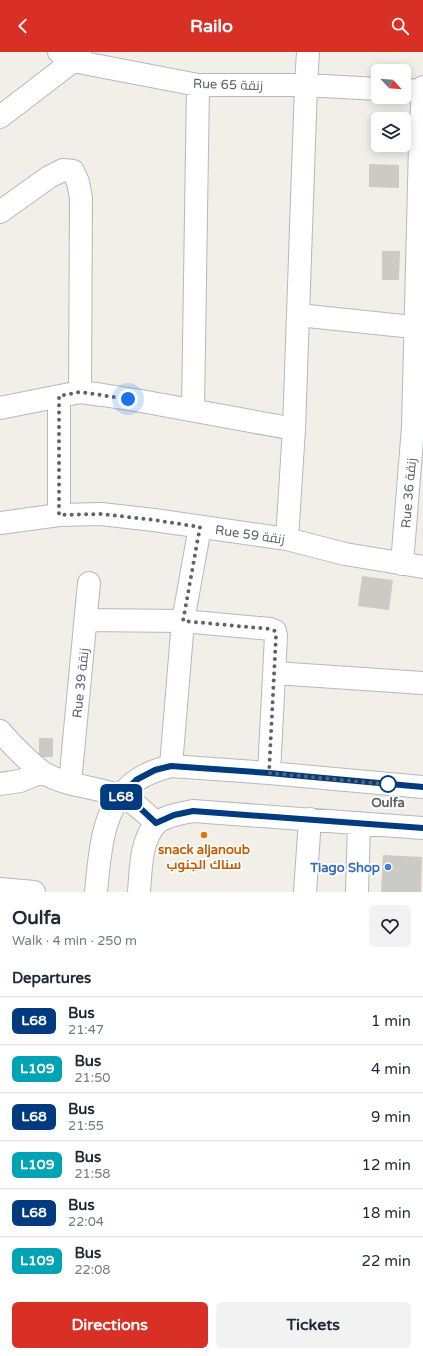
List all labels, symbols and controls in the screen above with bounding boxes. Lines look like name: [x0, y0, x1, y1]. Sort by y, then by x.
icon: back: [12, 15, 34, 37]
text: Railo: [190, 15, 233, 37]
icon: search: [389, 15, 411, 37]
north arrow: [371, 64, 411, 104]
map controls: [371, 64, 411, 152]
street label: Rue 65 زنقة: [193, 76, 263, 94]
button: layers: [371, 112, 411, 152]
your location: [118, 389, 138, 409]
street label: Rue 36 زنقة: [398, 457, 420, 529]
street label: Rue 59 زنقة: [214, 522, 286, 548]
street label: Rue 39 زنقة: [69, 647, 93, 719]
marker: Oulfa: [379, 775, 397, 793]
line badge: L68: [98, 784, 144, 810]
text: L68: [108, 788, 134, 805]
place label: Oulfa: [371, 795, 405, 811]
marker: snack aljanoub سناك الجنوب: [199, 830, 209, 840]
place label: snack aljanoub سناك الجنوب: [158, 842, 250, 873]
place label: Tiago Shop: [309, 860, 380, 876]
marker: Tiago Shop: [383, 862, 393, 872]
button: heart: [369, 905, 411, 947]
text: Oulfa: [12, 907, 61, 929]
text: Walk · 4 min · 250 m: [12, 933, 137, 949]
text: Departures: [12, 969, 91, 987]
text: Bus: [68, 1004, 95, 1022]
text: L68: [21, 1012, 47, 1029]
text: 1 min: [371, 1012, 411, 1030]
text: 21:47: [68, 1022, 104, 1038]
text: Bus: [74, 1052, 101, 1070]
text: L109: [20, 1060, 54, 1077]
text: 4 min: [371, 1060, 411, 1078]
text: 21:50: [74, 1070, 111, 1086]
text: Bus: [68, 1100, 95, 1118]
text: L68: [21, 1108, 47, 1125]
text: 9 min: [371, 1108, 411, 1126]
text: 21:55: [68, 1118, 104, 1134]
text: Bus: [74, 1148, 101, 1166]
text: L109: [20, 1156, 54, 1173]
text: 12 min: [362, 1156, 411, 1174]
text: 21:58: [74, 1166, 111, 1182]
text: Bus: [68, 1196, 95, 1214]
text: L68: [21, 1204, 47, 1221]
text: 18 min: [362, 1204, 411, 1222]
text: 22:04: [68, 1214, 104, 1230]
text: Bus: [74, 1244, 101, 1262]
text: L109: [20, 1252, 54, 1269]
text: 22 min: [362, 1252, 411, 1270]
text: 22:08: [74, 1262, 111, 1278]
button: Directions: [12, 1302, 208, 1348]
button: Tickets: [216, 1302, 411, 1348]

